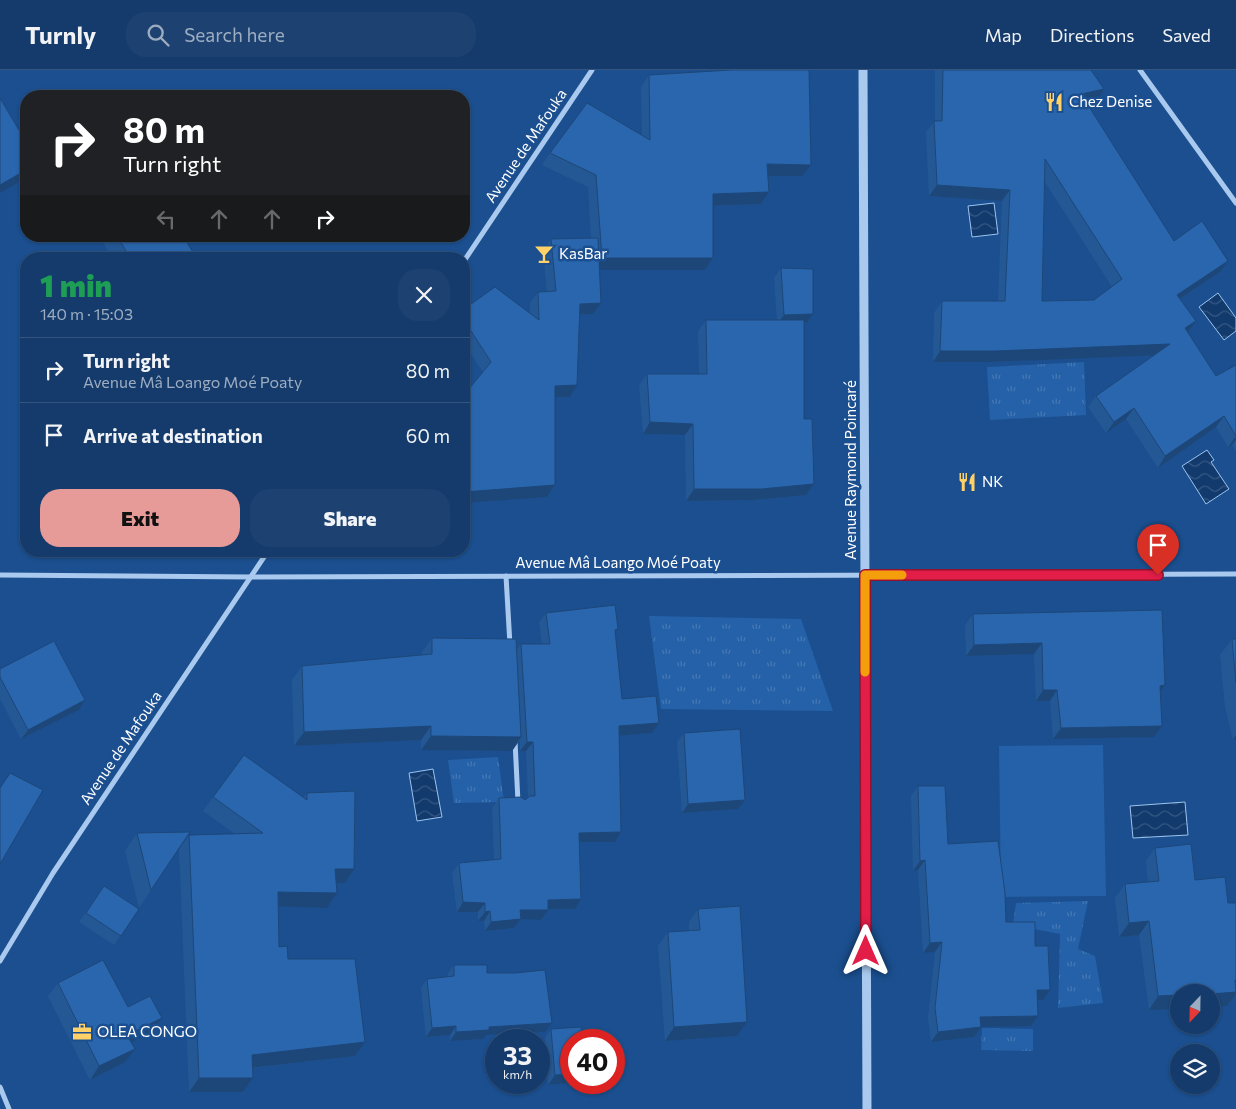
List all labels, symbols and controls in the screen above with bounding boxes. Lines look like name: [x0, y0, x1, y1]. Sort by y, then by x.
search box: [126, 12, 476, 57]
text: Turnly: [25, 20, 96, 49]
icon: search: [144, 21, 172, 49]
text: Search here: [184, 23, 285, 46]
text: Map: [985, 24, 1022, 46]
text: Directions: [1050, 24, 1134, 46]
text: Saved: [1162, 24, 1211, 46]
street label: Avenue de Mafouka: [480, 85, 570, 206]
restaurant icon: Chez Denise: [1043, 91, 1065, 113]
place label: Chez Denise: [1069, 92, 1152, 110]
text: 80 m: [123, 107, 205, 150]
icon: right: [40, 110, 105, 175]
text: Turn right: [123, 150, 221, 177]
icon: left: [152, 205, 180, 233]
icon: ahead: [205, 205, 233, 233]
icon: ahead: [258, 205, 286, 233]
icon: right: [311, 205, 339, 233]
bar icon: KasBar: [533, 243, 555, 265]
place label: KasBar: [559, 244, 607, 262]
text: 1 min: [40, 266, 112, 303]
button: close: [398, 269, 450, 321]
text: 140 m · 15:03: [40, 304, 133, 323]
text: Turn right: [83, 349, 170, 372]
icon: right: [40, 356, 68, 384]
text: 80 m: [406, 359, 450, 382]
text: Avenue Mâ Loango Moé Poaty: [83, 372, 302, 391]
street label: Avenue Raymond Poincaré: [841, 380, 859, 560]
icon: arrive: [40, 421, 68, 449]
text: Arrive at destination: [83, 424, 263, 447]
text: 60 m: [406, 424, 450, 447]
restaurant icon: NK: [956, 471, 978, 493]
place label: NK: [982, 472, 1003, 490]
button: Exit: [40, 489, 240, 547]
button: Share: [250, 489, 450, 547]
pin: [1137, 524, 1179, 575]
icon: arrive: [1144, 531, 1172, 559]
street label: Avenue Mâ Loango Moé Poaty: [515, 553, 721, 571]
street label: Avenue de Mafouka: [75, 687, 165, 808]
position arrow: [839, 924, 891, 976]
north arrow: [1170, 984, 1220, 1034]
map controls: [1170, 984, 1220, 1094]
office icon: OLEA CONGO: [71, 1021, 93, 1043]
place label: OLEA CONGO: [97, 1022, 197, 1040]
speed limit sign: 40: [560, 1029, 625, 1094]
text: 33: [503, 1040, 532, 1070]
button: layers: [1170, 1044, 1220, 1094]
text: km/h: [503, 1067, 532, 1081]

